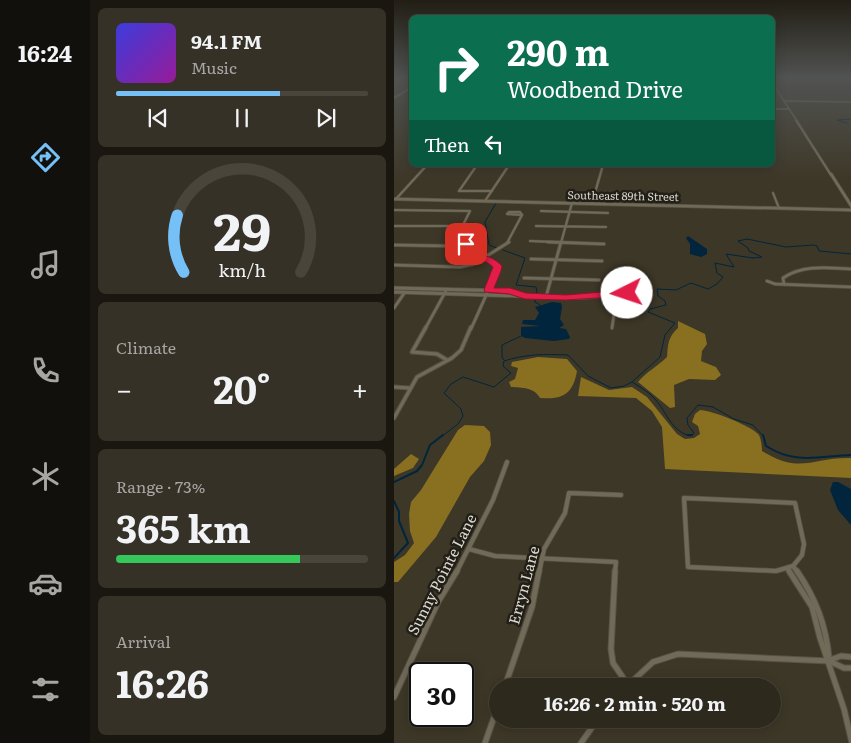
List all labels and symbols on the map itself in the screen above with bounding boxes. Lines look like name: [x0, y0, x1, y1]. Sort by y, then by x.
street label: Southeast 89th Street: [567, 186, 679, 204]
pin: [445, 223, 487, 265]
position arrow: [600, 266, 652, 318]
street label: Sunny Pointe Lane: [401, 509, 482, 638]
street label: Erryn Lane: [501, 543, 545, 627]
speed limit sign: 30: [409, 662, 474, 727]

